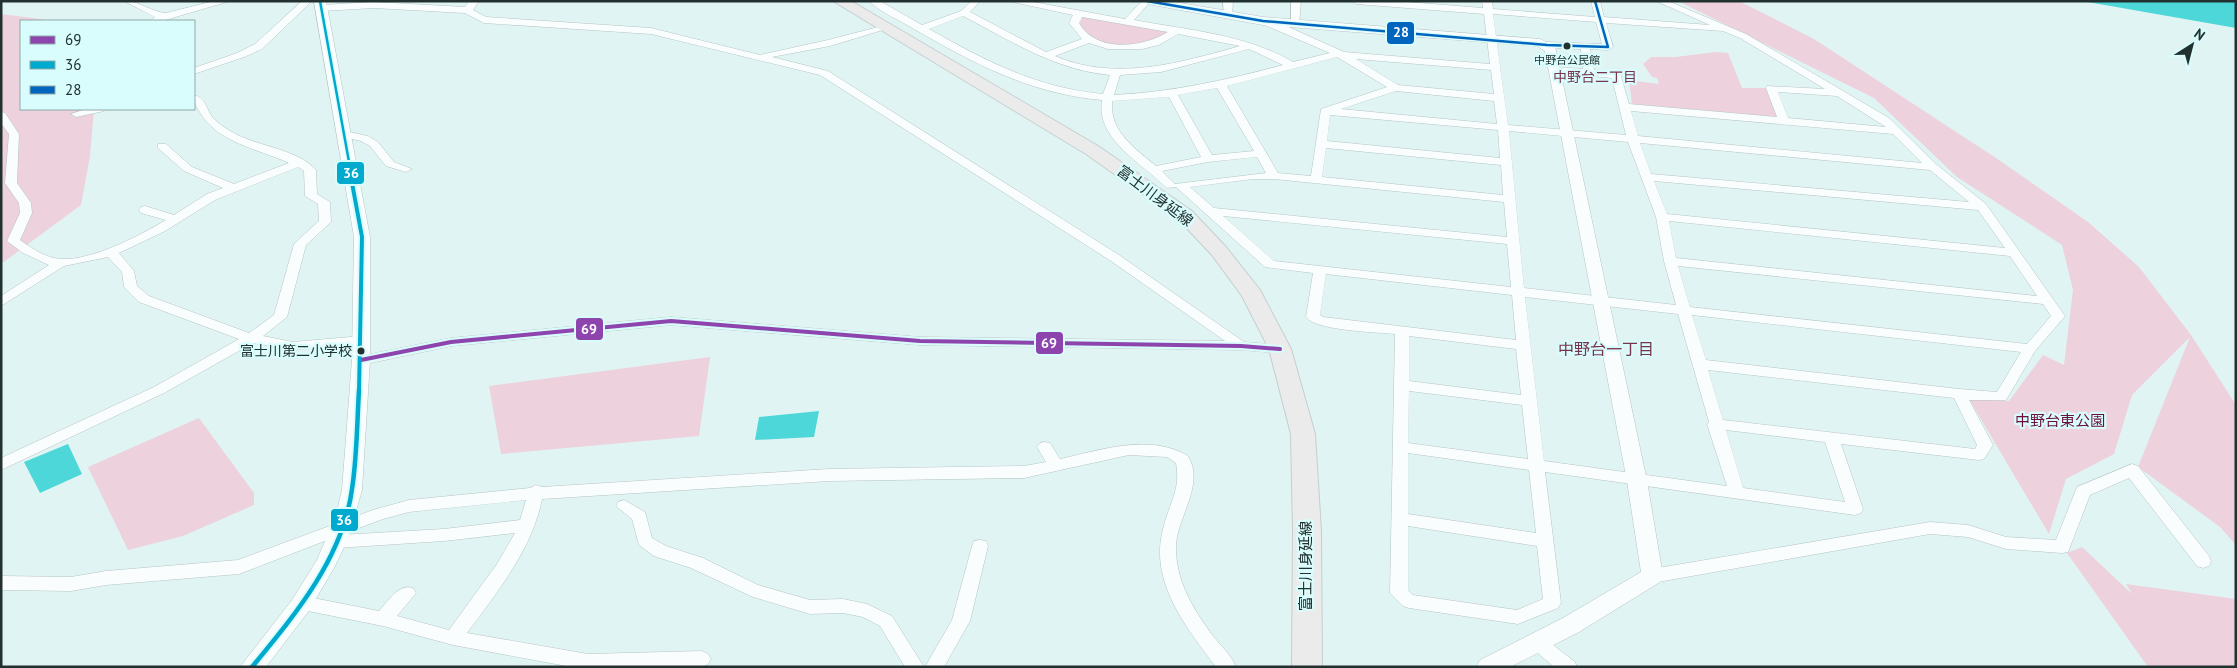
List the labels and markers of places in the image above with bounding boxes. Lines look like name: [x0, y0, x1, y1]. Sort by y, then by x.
marker: 中野台公民館: [1562, 41, 1572, 51]
place label: 中野台公民館: [1534, 53, 1600, 67]
place label: 富士川第二小学校: [240, 342, 352, 360]
marker: 富士川第二小学校: [356, 346, 366, 356]

